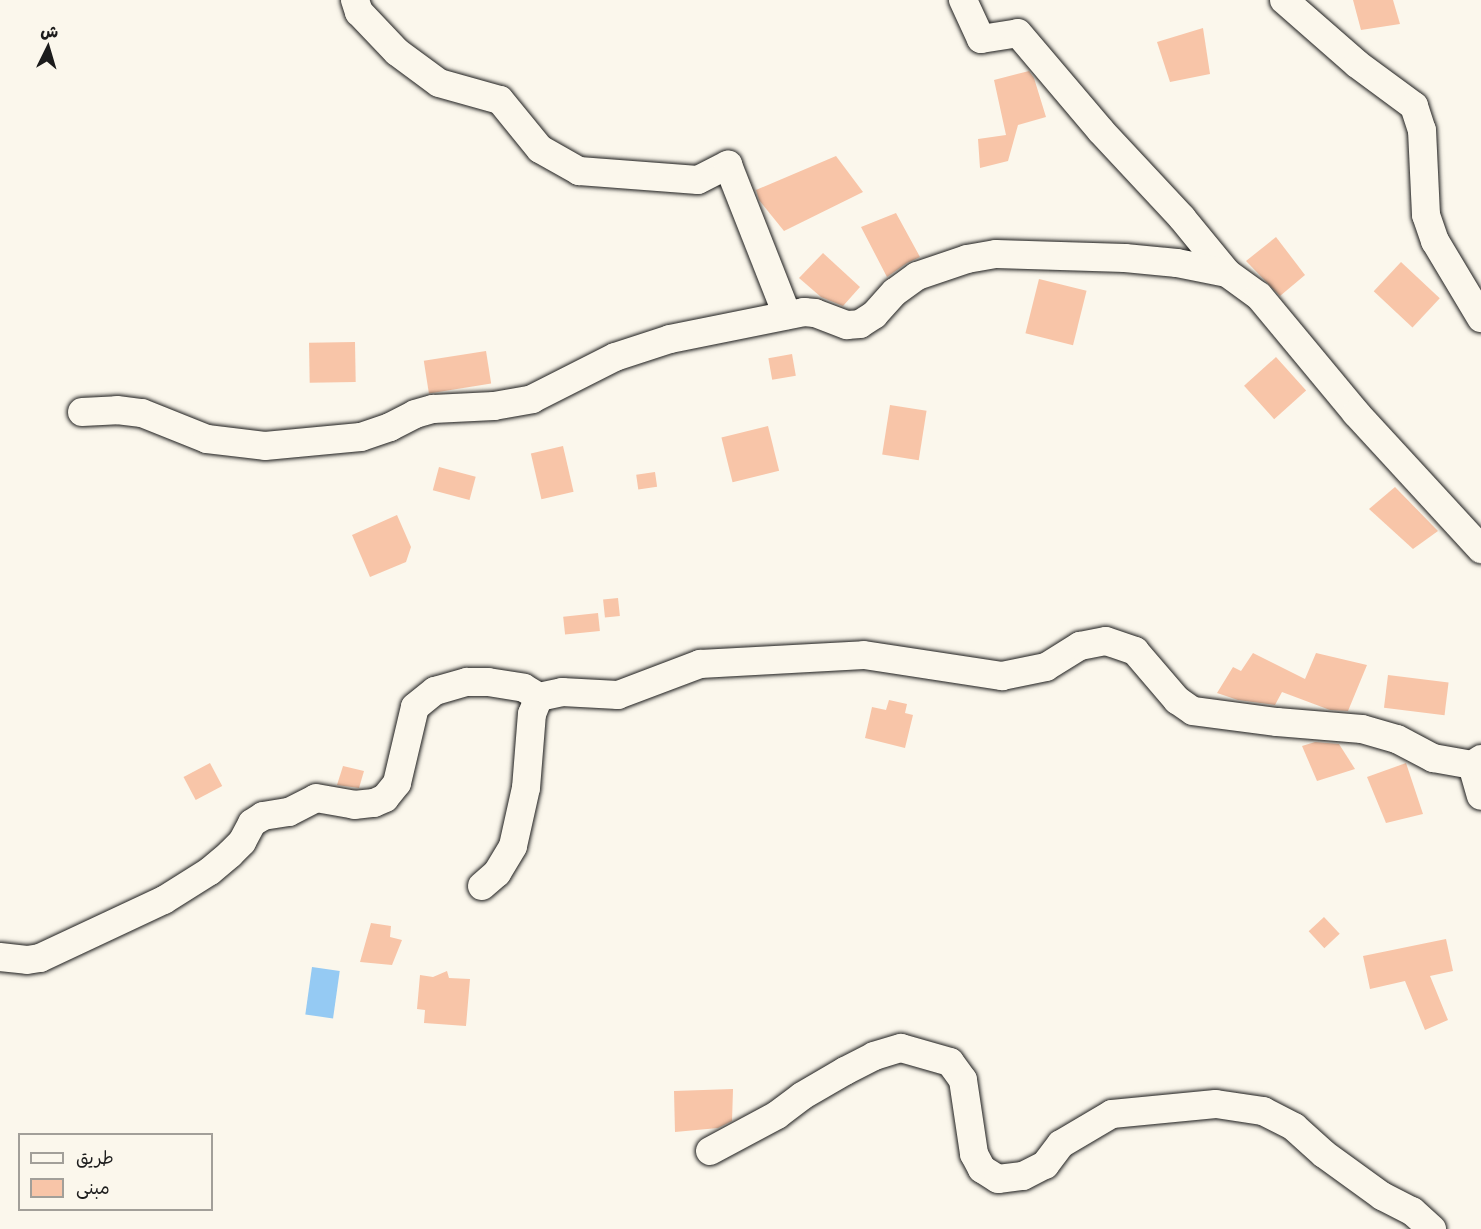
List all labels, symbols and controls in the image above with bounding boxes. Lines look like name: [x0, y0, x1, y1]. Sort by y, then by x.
text: ش: [40, 17, 59, 43]
north arrow: [18, 18, 78, 78]
legend: [18, 1133, 213, 1211]
text: طريق: [76, 1143, 114, 1170]
text: مبنى: [76, 1173, 110, 1200]

